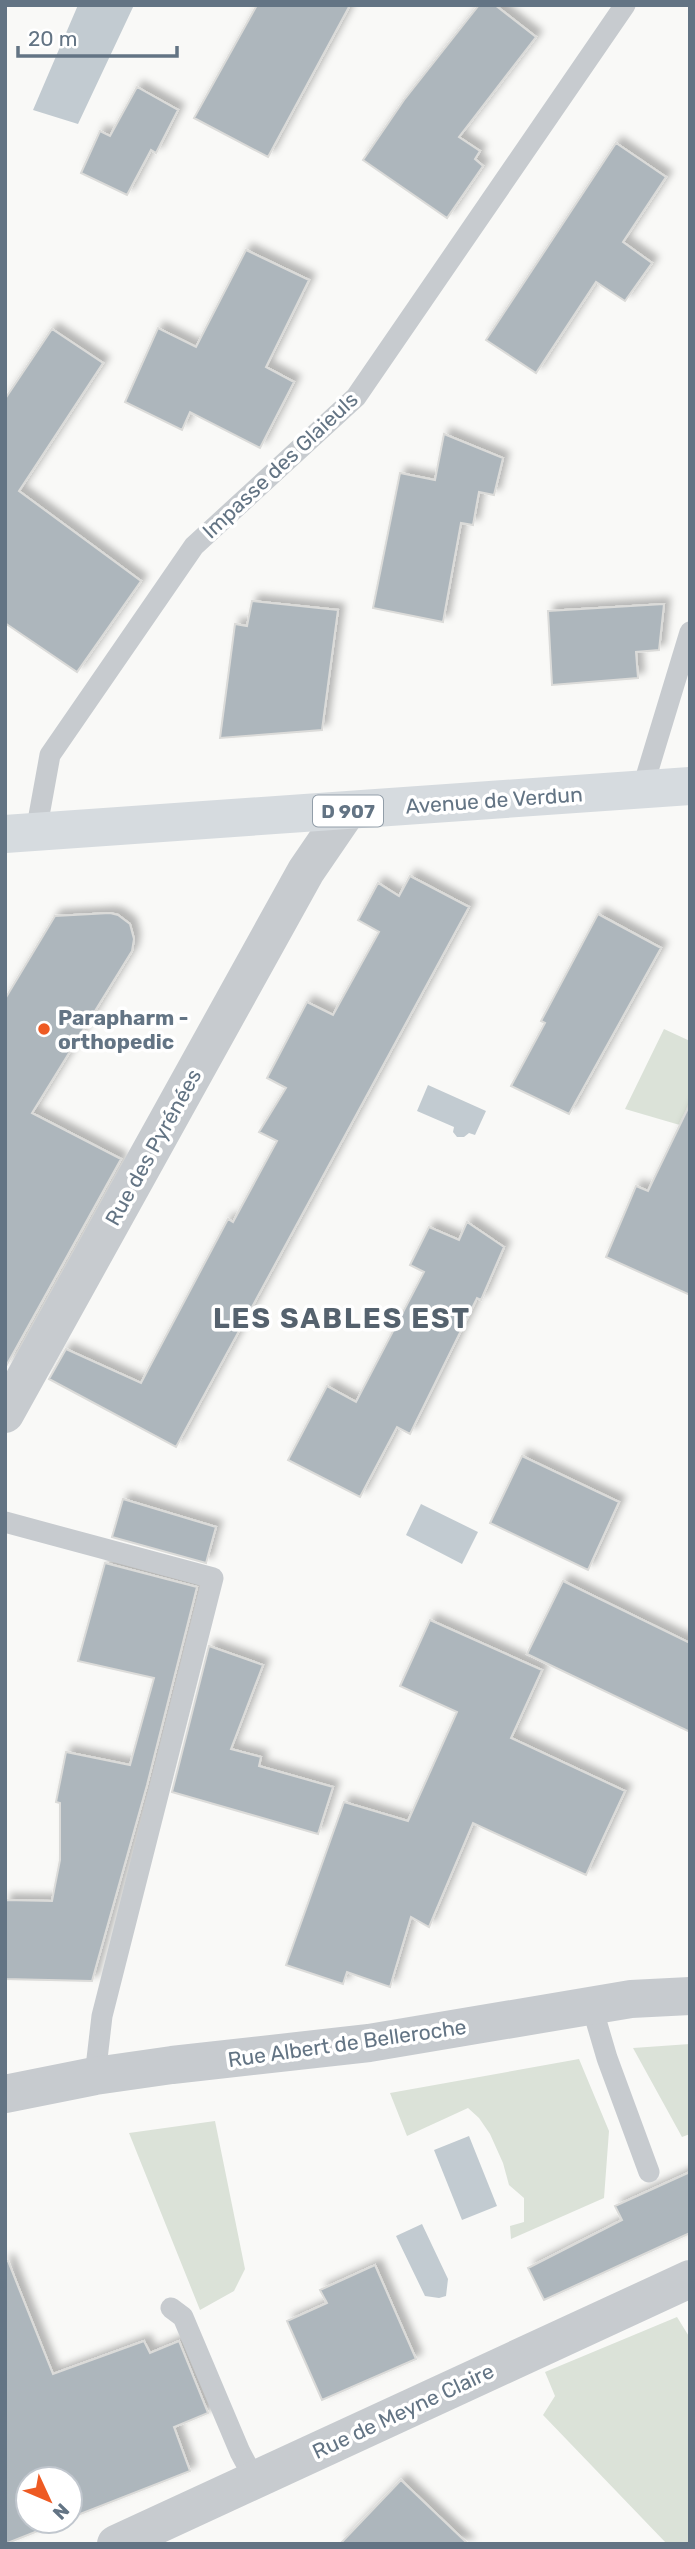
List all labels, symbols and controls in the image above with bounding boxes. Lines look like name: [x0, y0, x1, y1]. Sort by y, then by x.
scale bar: [18, 14, 177, 58]
text: 20 m: [28, 26, 77, 51]
street label: Impasse des Glaieuls: [197, 387, 363, 543]
street label: Avenue de Verdun: [405, 781, 583, 819]
road number: D 907: [313, 796, 383, 826]
place label: Parapharm - orthopedic: [58, 1005, 189, 1054]
marker: Parapharm - orthopedic: [36, 1021, 52, 1037]
street label: Rue des Pyrénées: [100, 1064, 206, 1230]
district label: LES SABLES EST: [213, 1302, 471, 1335]
street label: Rue Albert de Belleroche: [226, 2014, 468, 2072]
street label: Rue de Meyne Claire: [308, 2358, 498, 2464]
north arrow: [14, 2465, 84, 2535]
text: N: [48, 2499, 74, 2524]

